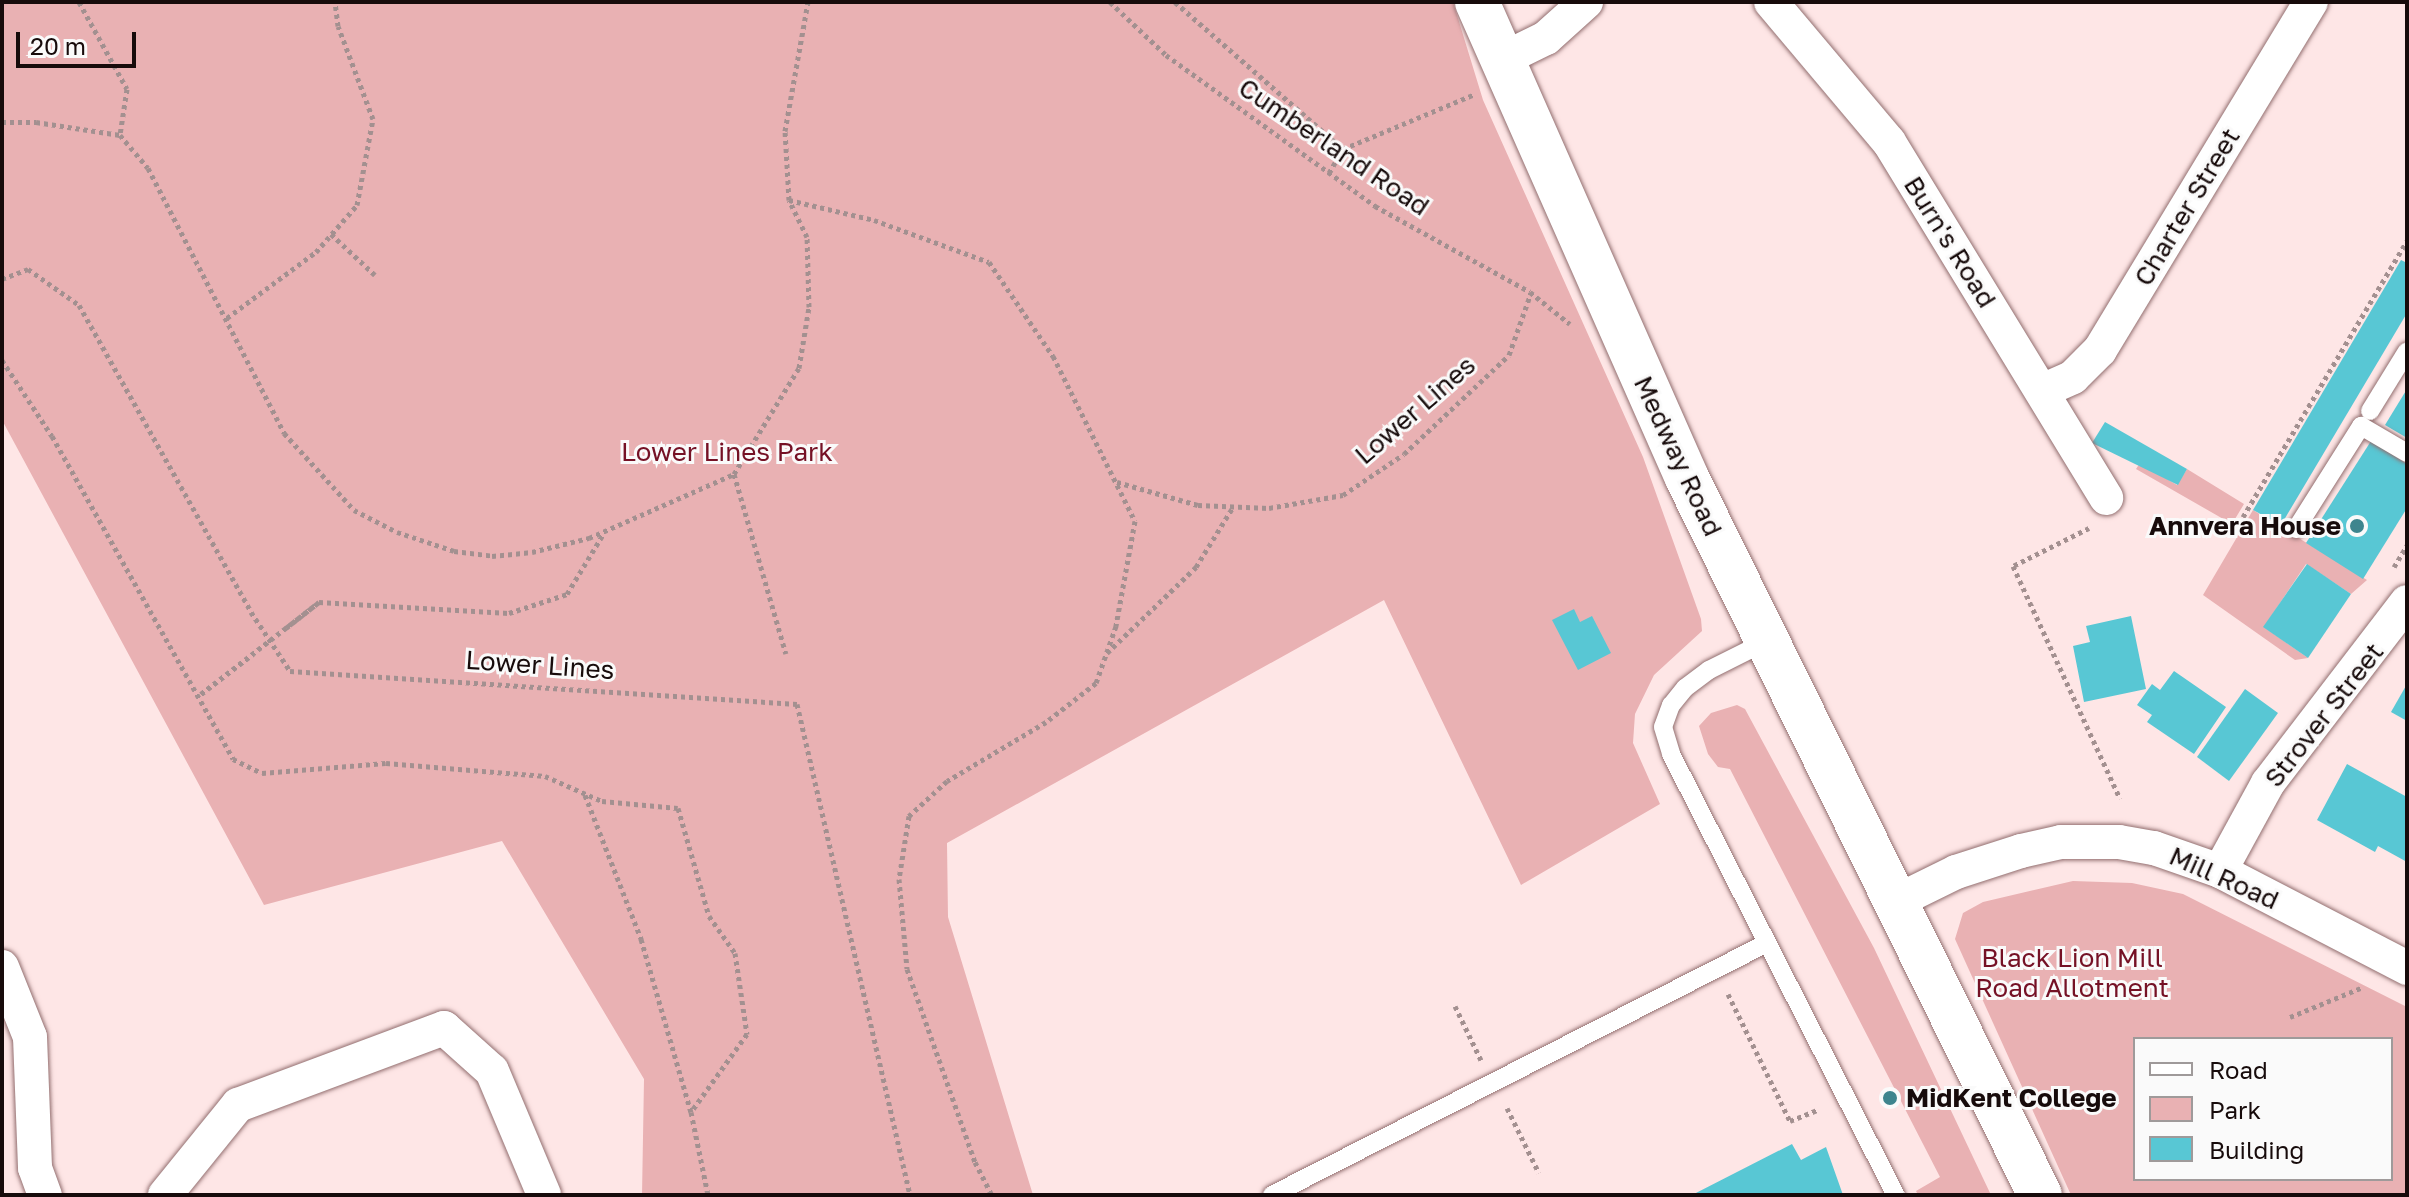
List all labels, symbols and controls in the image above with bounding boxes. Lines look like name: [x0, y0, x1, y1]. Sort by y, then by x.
scale bar: [20, 16, 140, 66]
text: 20 m: [30, 31, 86, 60]
street label: Cumberland Road: [1233, 72, 1435, 222]
street label: Charter Street: [2128, 123, 2246, 291]
street label: Burn's Road: [1897, 171, 2003, 313]
street label: Lower Lines: [1349, 349, 1481, 471]
street label: Medway Road: [1627, 371, 1729, 541]
park label: Lower Lines Park: [621, 436, 833, 468]
place label: Annvera House: [2149, 510, 2341, 542]
marker: Annvera House: [2348, 517, 2366, 535]
street label: Strover Street: [2258, 637, 2390, 793]
street label: Lower Lines: [465, 644, 615, 686]
street label: Mill Road: [2165, 840, 2283, 916]
park label: Black Lion Mill Road Allotment: [1975, 942, 2169, 1004]
legend: [2133, 1037, 2393, 1181]
text: Road: [2209, 1055, 2268, 1084]
place label: MidKent College: [1906, 1082, 2117, 1114]
marker: MidKent College: [1881, 1089, 1899, 1107]
text: Park: [2209, 1095, 2261, 1124]
text: Building: [2209, 1135, 2304, 1164]

